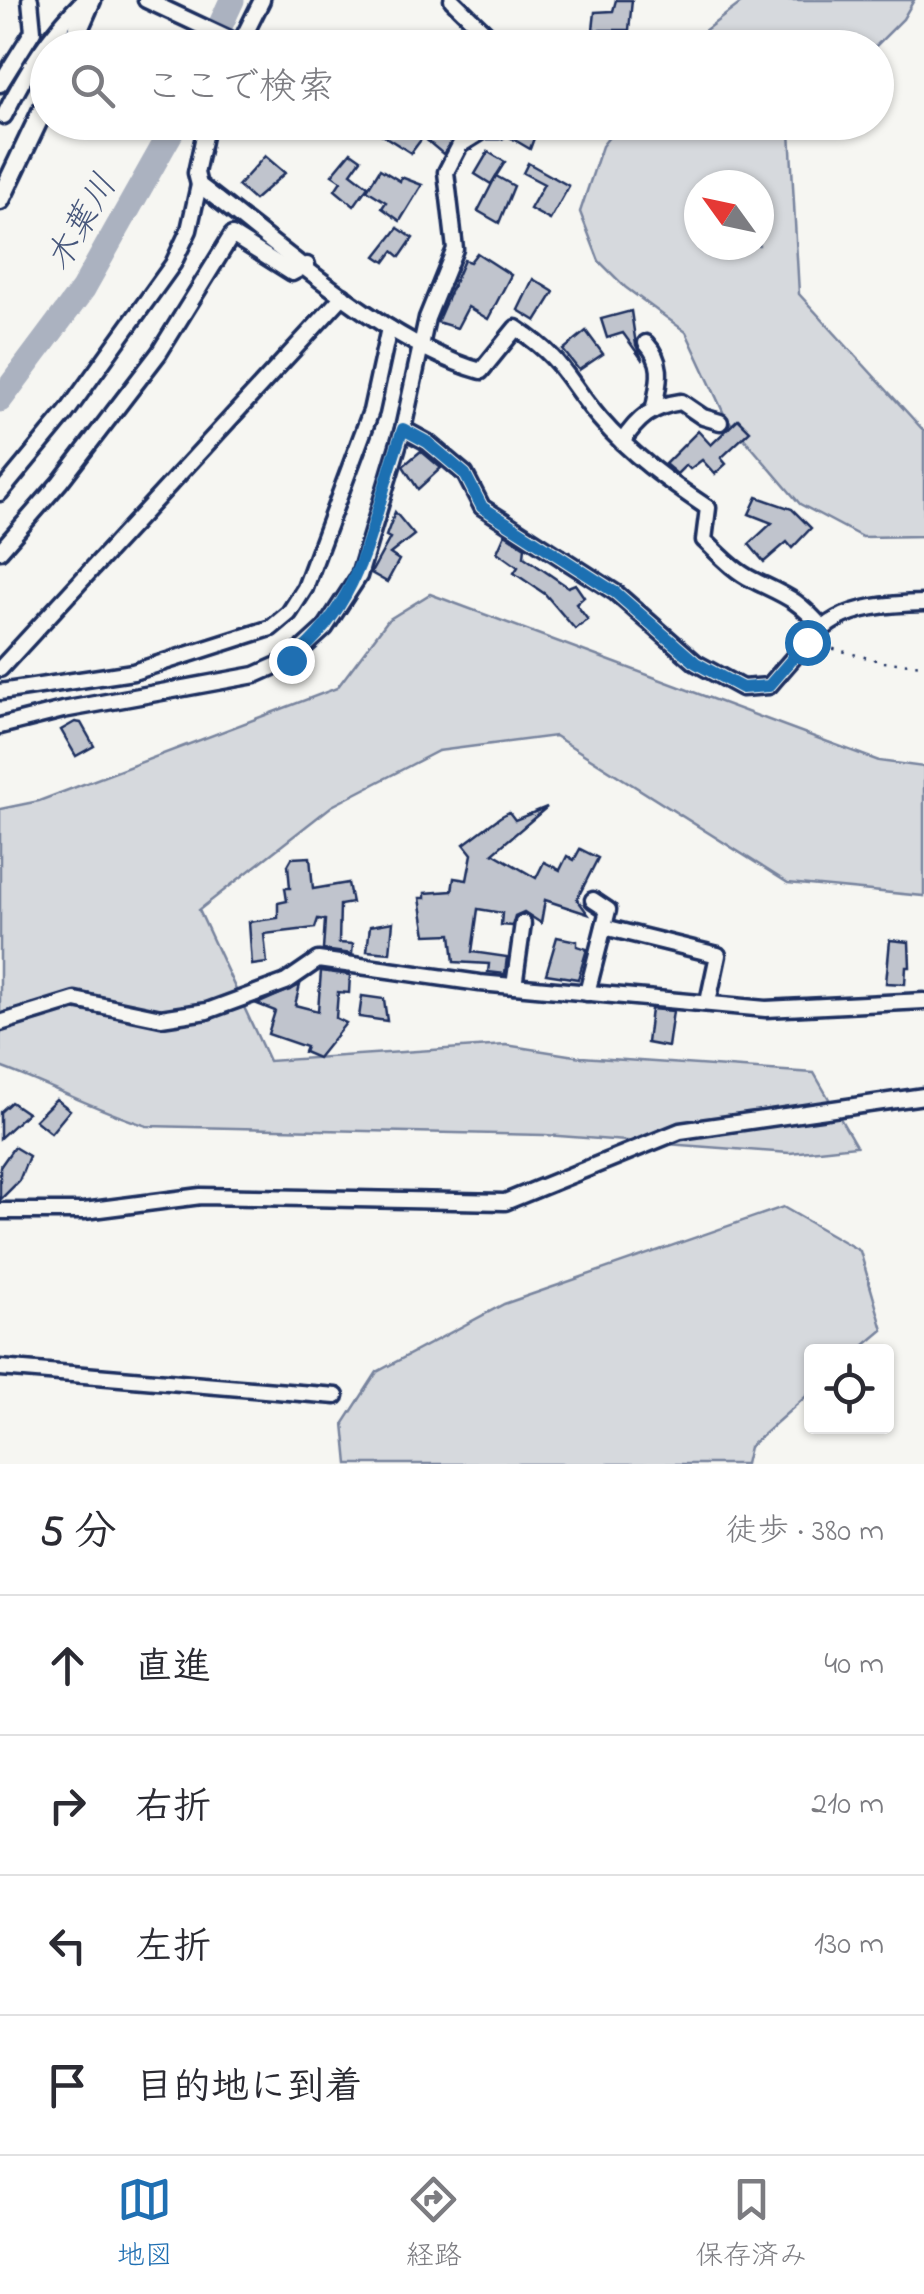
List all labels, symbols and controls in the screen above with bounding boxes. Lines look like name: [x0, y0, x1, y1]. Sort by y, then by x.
search box: [30, 30, 894, 140]
icon: search: [65, 58, 120, 113]
text: ここで検索: [145, 61, 335, 117]
water label: 木葉川: [35, 166, 131, 282]
north arrow: [684, 170, 774, 260]
route start: [785, 620, 831, 666]
route end: [269, 638, 315, 684]
map controls: [804, 1344, 894, 1434]
button: locate: [804, 1344, 894, 1434]
text: 5 分: [40, 1503, 117, 1564]
text: 徒歩 · 380 m: [725, 1509, 884, 1556]
icon: ahead: [40, 1638, 95, 1693]
text: 直進: [135, 1641, 211, 1697]
text: 40 m: [824, 1642, 884, 1689]
icon: right: [40, 1778, 95, 1833]
text: 右折: [135, 1781, 211, 1837]
text: 210 m: [811, 1782, 884, 1829]
icon: left: [40, 1918, 95, 1973]
text: 左折: [135, 1921, 211, 1977]
text: 130 m: [814, 1922, 884, 1969]
icon: arrive: [40, 2058, 95, 2113]
text: 目的地に到着: [135, 2061, 363, 2117]
tab: 地図: [117, 2172, 173, 2278]
tab: 経路: [406, 2172, 462, 2278]
tab: 保存済み: [695, 2172, 807, 2278]

